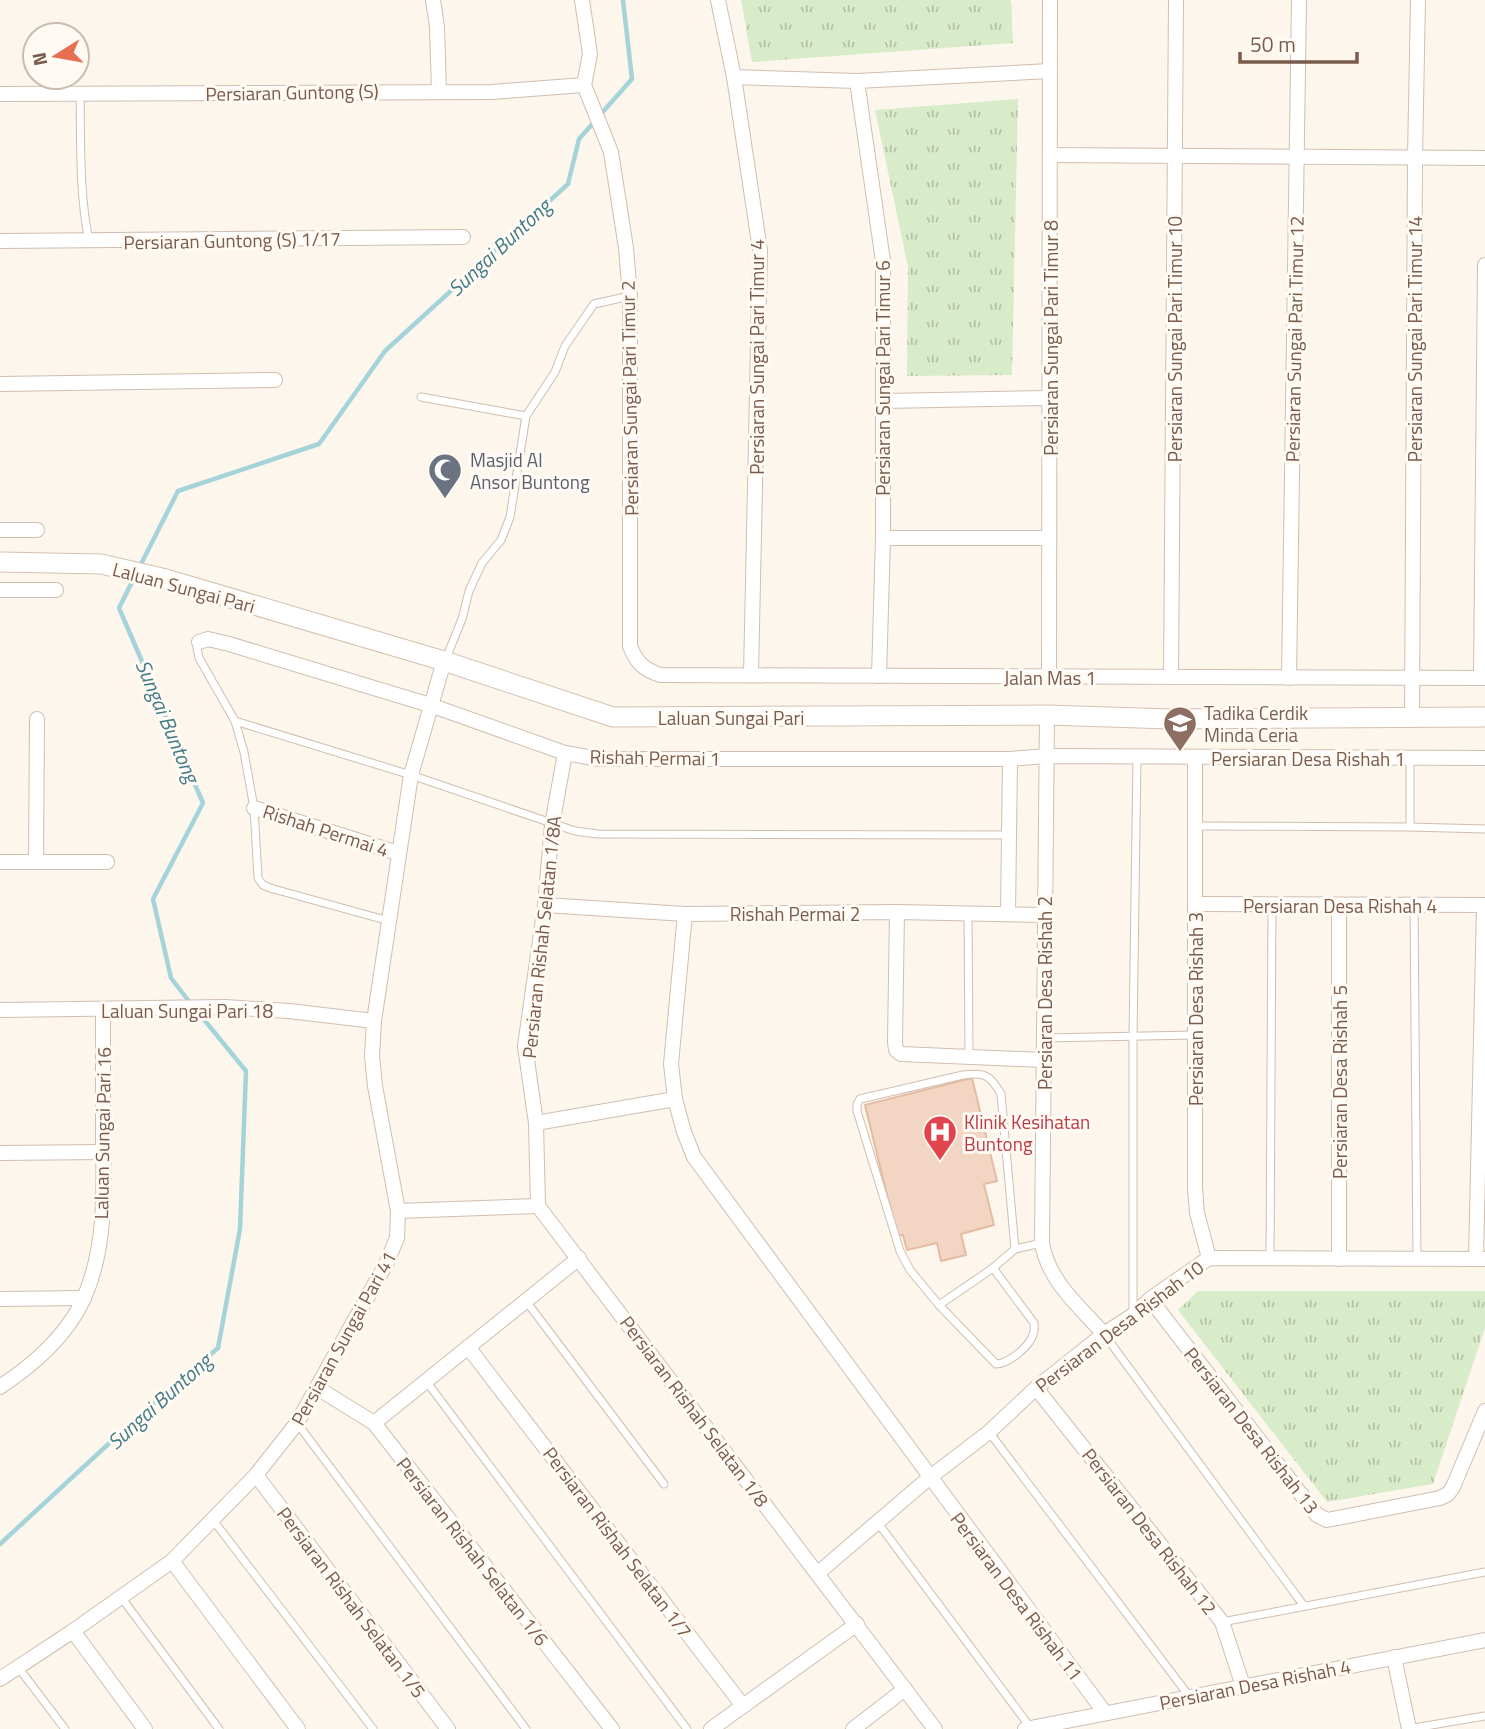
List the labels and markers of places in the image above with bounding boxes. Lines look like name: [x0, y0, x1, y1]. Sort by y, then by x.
place label: Masjid Al Ansor Buntong: [470, 445, 590, 496]
mosque icon: Masjid Al Ansor Buntong: [426, 451, 464, 500]
place label: Tadika Cerdik Minda Ceria: [1204, 698, 1308, 749]
school or university icon: Tadika Cerdik Minda Ceria: [1161, 704, 1199, 753]
place label: Klinik Kesihatan Buntong: [964, 1107, 1090, 1158]
hospital icon: Klinik Kesihatan Buntong: [921, 1113, 959, 1162]

